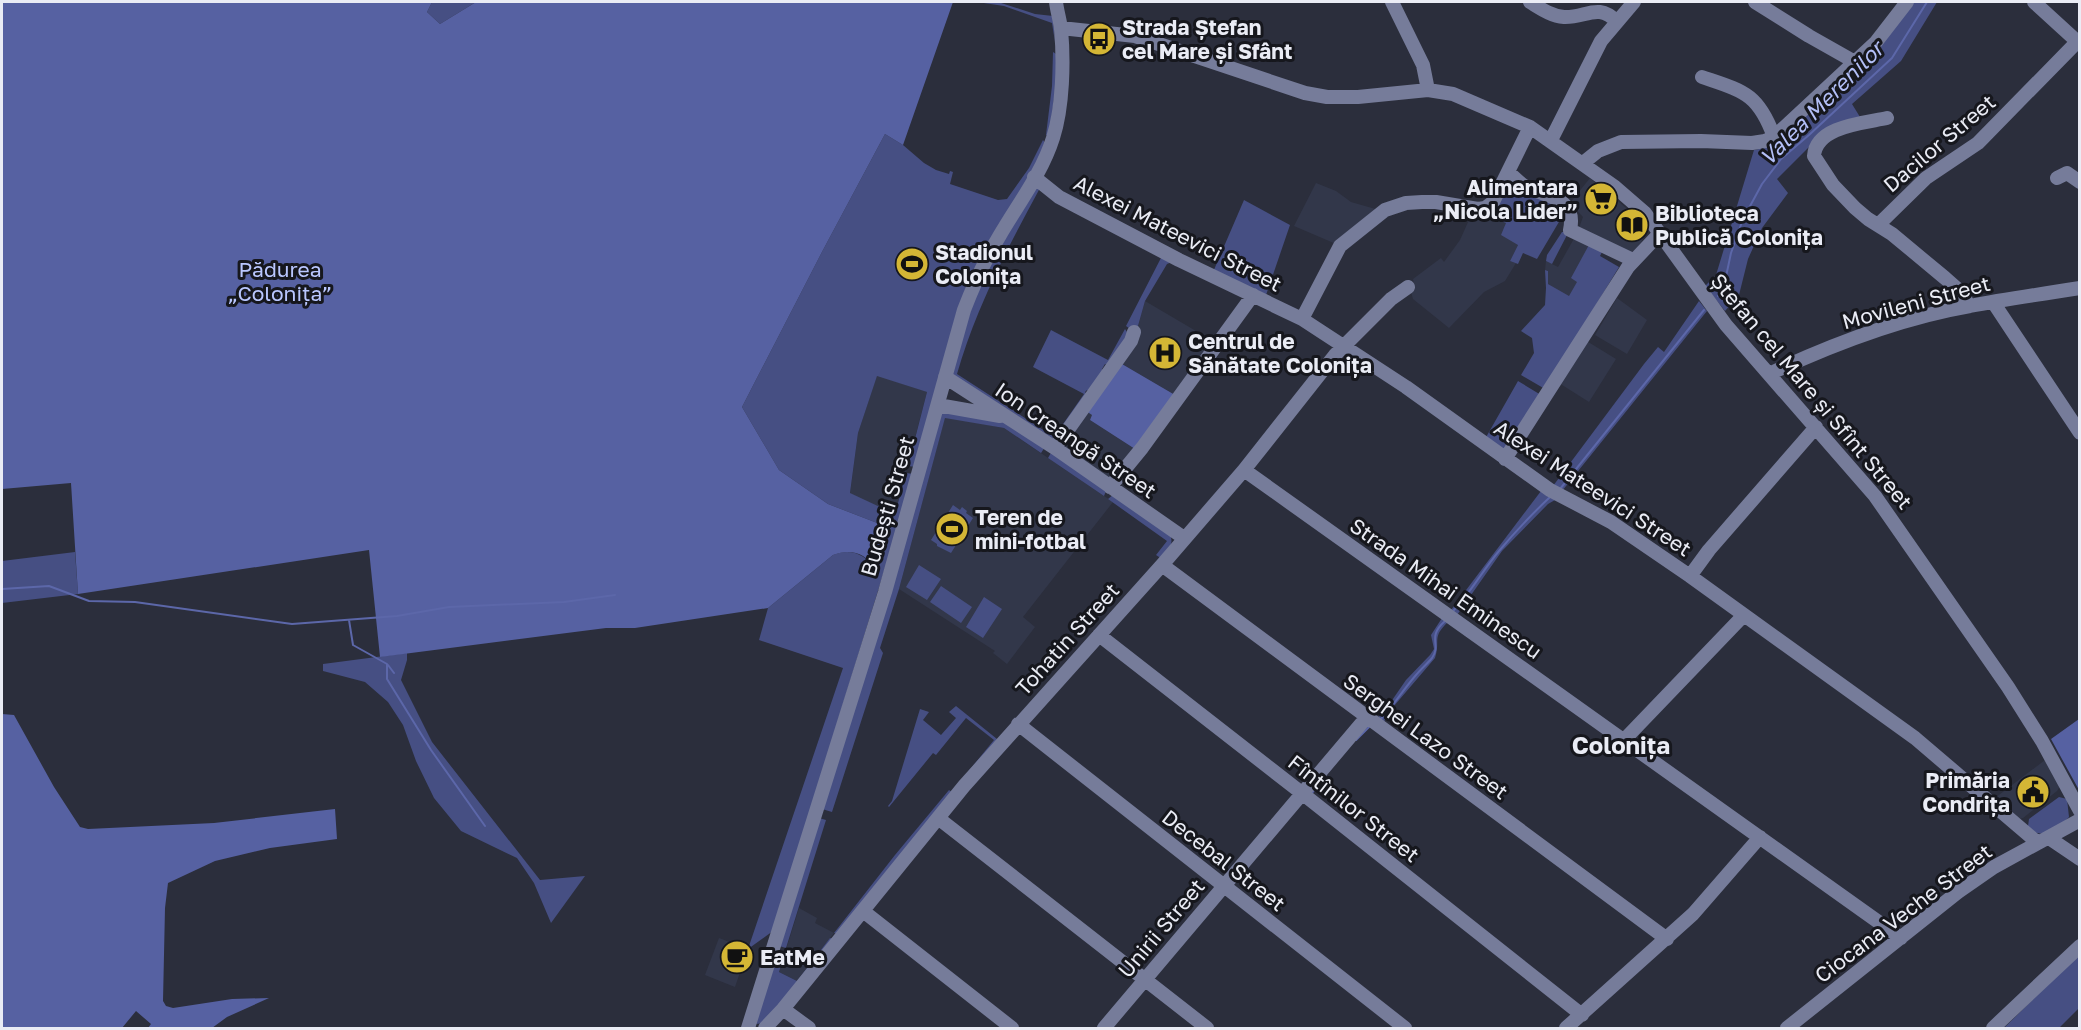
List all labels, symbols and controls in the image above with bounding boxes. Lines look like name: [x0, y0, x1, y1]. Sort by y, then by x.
place label: Strada Ștefan cel Mare și Sfânt: [1122, 14, 1292, 64]
bus stop icon: Strada Ștefan cel Mare și Sfânt: [1081, 21, 1117, 57]
water label: Valea Merenilor: [1753, 33, 1891, 171]
street label: Dacilor Street: [1878, 89, 2000, 197]
street label: Alexei Mateevici Street: [1070, 169, 1286, 297]
place label: Alimentara „Nicola Lider”: [1433, 174, 1578, 224]
supermarket icon: Alimentara „Nicola Lider”: [1583, 181, 1619, 217]
place label: Biblioteca Publică Colonița: [1655, 200, 1823, 250]
library icon: Biblioteca Publică Colonița: [1614, 207, 1650, 243]
place label: Stadionul Colonița: [935, 239, 1033, 289]
sports icon: Stadionul Colonița: [894, 246, 930, 282]
park label: Pădurea „Colonița”: [228, 256, 332, 306]
street label: Ștefan cel Mare și Sfînt Street: [1706, 268, 1918, 514]
street label: Movileni Street: [1839, 270, 1993, 334]
place label: Centrul de Sănătate Colonița: [1188, 328, 1372, 378]
hospital icon: Centrul de Sănătate Colonița: [1147, 335, 1183, 371]
street label: Ion Creangă Street: [990, 376, 1162, 504]
street label: Alexei Mateevici Street: [1489, 414, 1697, 562]
street label: Budești Street: [855, 433, 919, 579]
place label: Teren de mini-fotbal: [975, 504, 1086, 554]
sports icon: Teren de mini-fotbal: [934, 511, 970, 547]
street label: Strada Mihai Eminescu: [1345, 512, 1547, 664]
street label: Tohatin Street: [1010, 577, 1124, 701]
street label: Serghei Lazo Street: [1339, 668, 1513, 804]
district label: Colonița: [1572, 730, 1670, 760]
street label: Fîntînilor Street: [1283, 749, 1425, 867]
place label: Primăria Condrița: [1922, 767, 2010, 817]
public building icon: Primăria Condrița: [2015, 774, 2051, 810]
street label: Decebal Street: [1157, 804, 1291, 916]
street label: Ciocana Veche Street: [1809, 838, 1997, 988]
street label: Unirii Street: [1112, 873, 1210, 983]
cafe icon: EatMe: [719, 939, 755, 975]
place label: EatMe: [760, 944, 825, 970]

